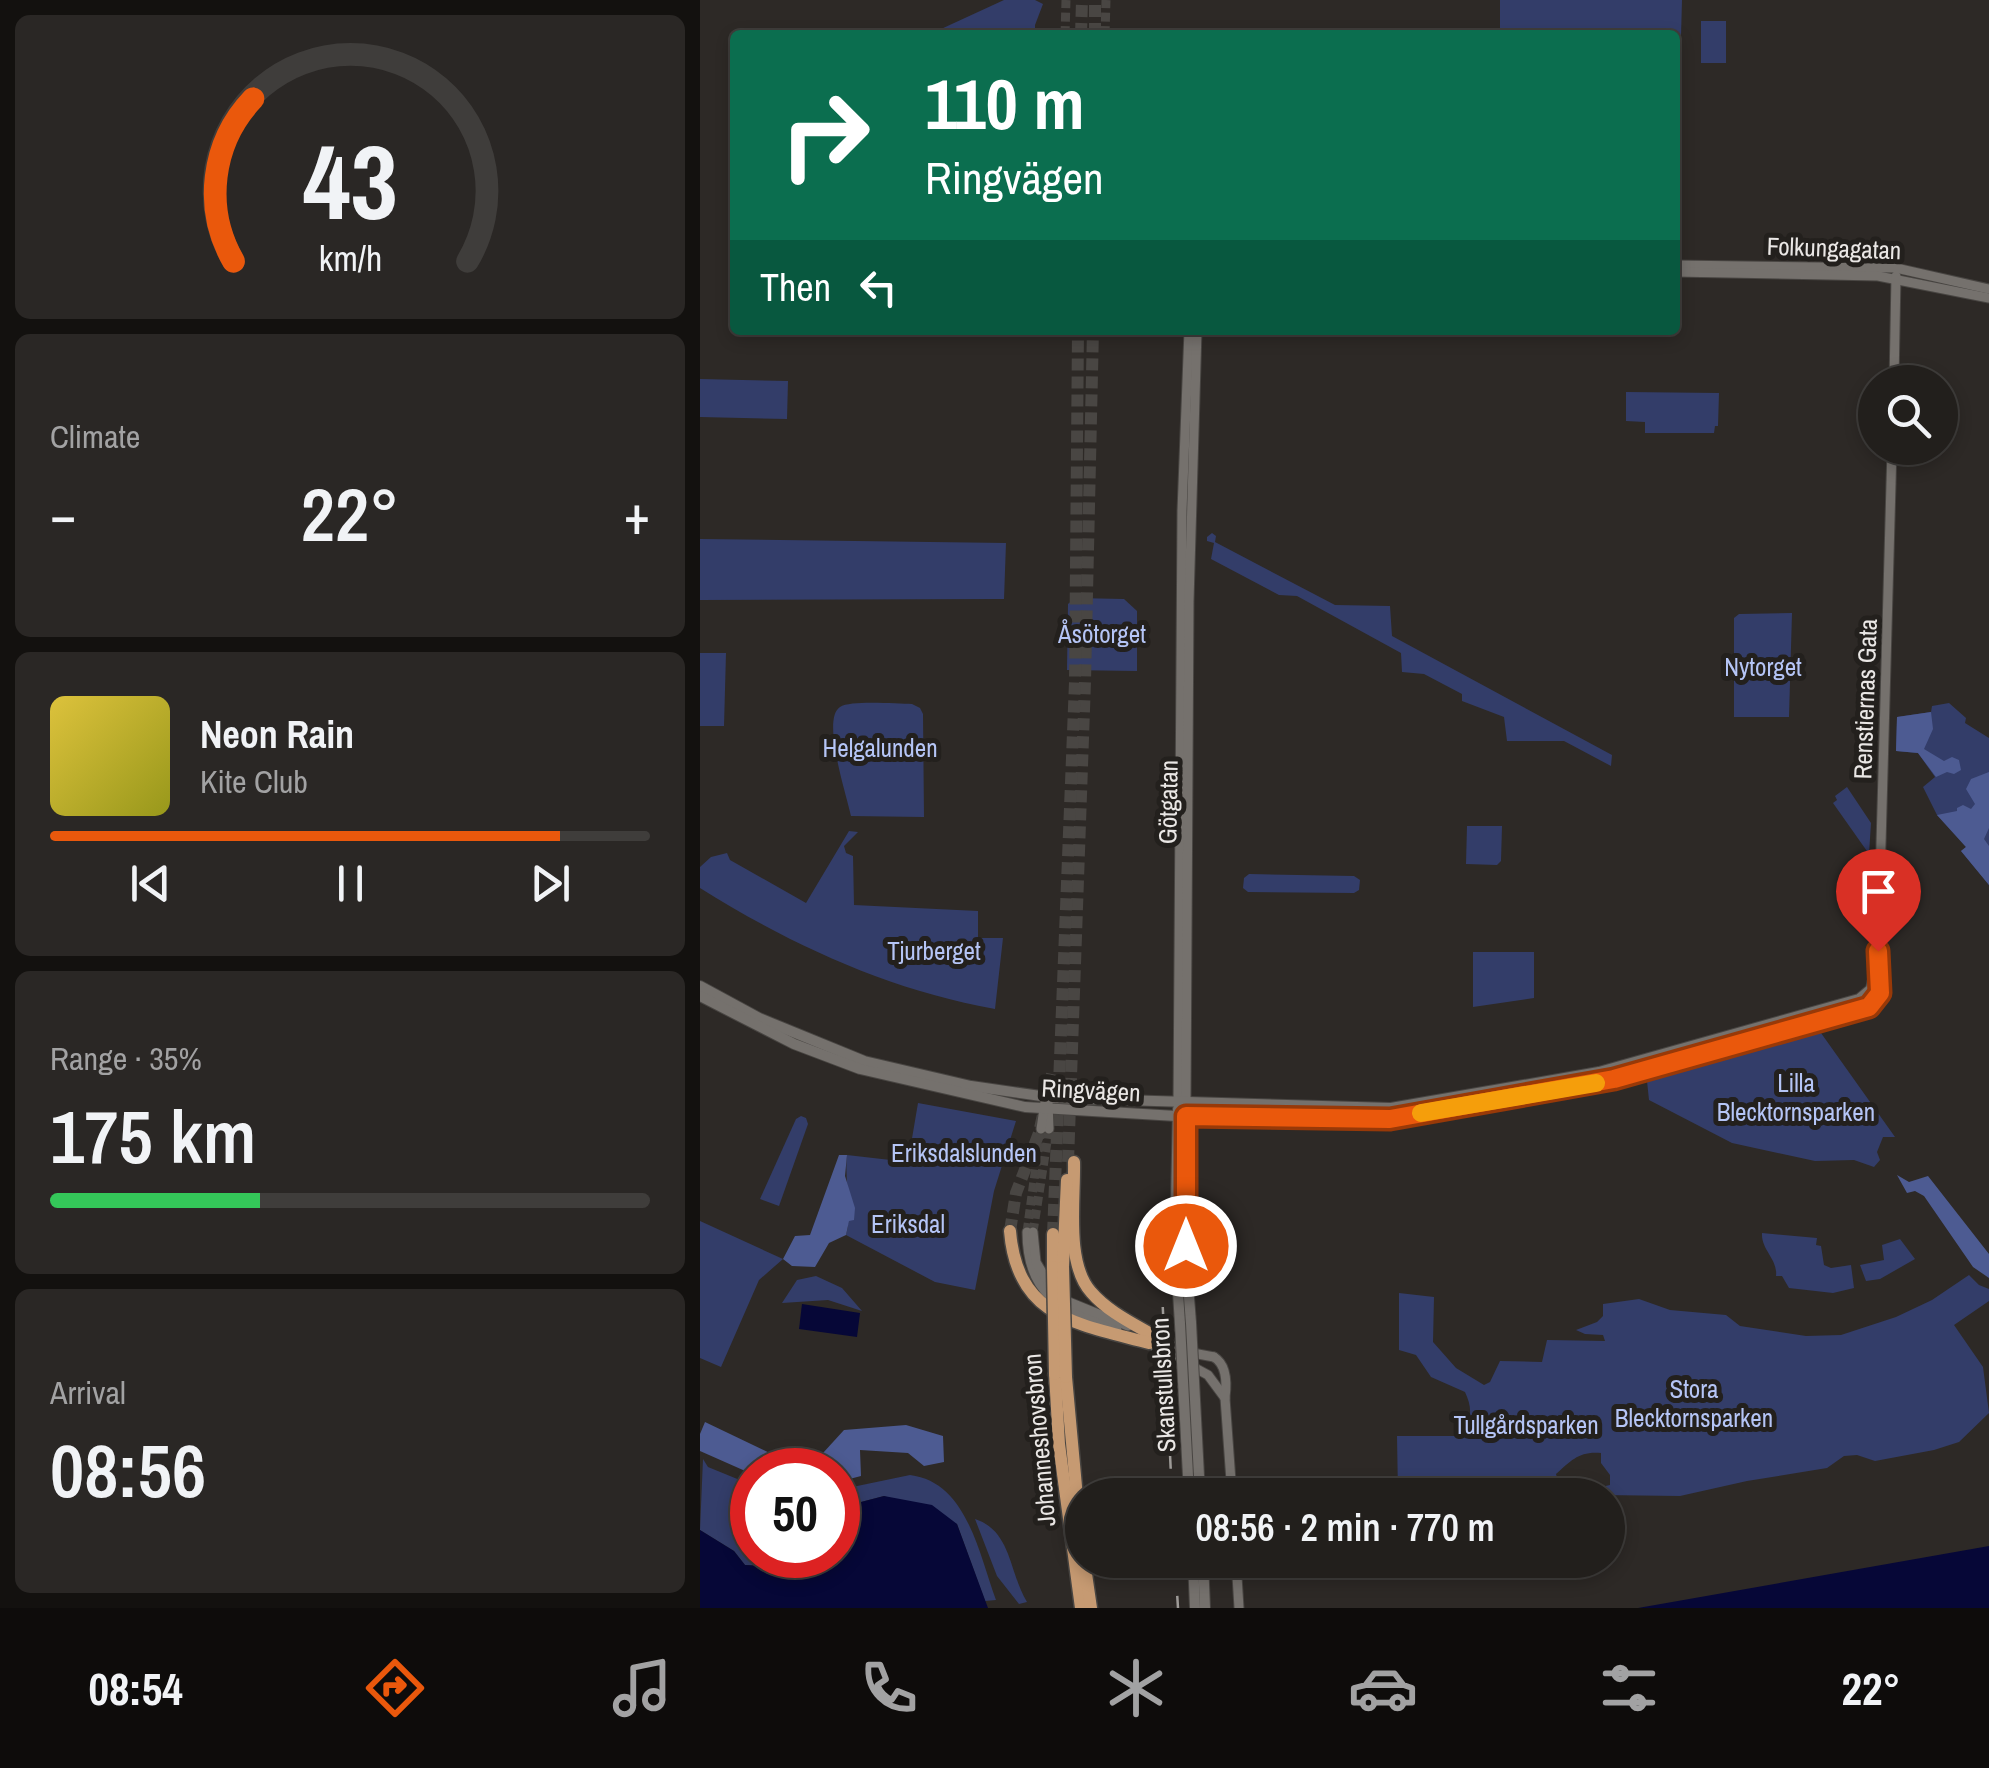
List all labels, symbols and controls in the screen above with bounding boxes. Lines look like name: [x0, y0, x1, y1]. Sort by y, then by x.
text: 110 m: [925, 57, 1085, 151]
icon: right: [760, 70, 890, 200]
text: 43: [303, 111, 397, 251]
text: Ringvägen: [925, 147, 1103, 208]
street label: Folkungagatan: [1766, 229, 1902, 267]
text: km/h: [318, 234, 382, 282]
icon: left: [851, 260, 906, 315]
text: Then: [760, 262, 831, 313]
map controls: [1858, 365, 1958, 465]
button: search: [1858, 365, 1958, 465]
text: Climate: [50, 415, 140, 458]
text: 22°: [301, 463, 399, 564]
text: −: [50, 477, 76, 551]
text: +: [624, 477, 650, 551]
park label: Åsötorget: [1057, 617, 1146, 651]
street label: Renstiernas Gata: [1845, 618, 1885, 780]
park label: Nytorget: [1724, 650, 1802, 684]
text: Neon Rain: [200, 709, 354, 760]
park label: Helgalunden: [822, 731, 938, 765]
text: Kite Club: [200, 760, 308, 803]
street label: Götgatan: [1150, 760, 1186, 844]
pin: [1836, 849, 1921, 952]
icon: previous: [123, 856, 178, 911]
icon: pause: [323, 856, 378, 911]
icon: next: [523, 856, 578, 911]
icon: arrive: [1851, 864, 1906, 919]
park label: Tjurberget: [887, 934, 981, 968]
text: Range · 35%: [50, 1037, 202, 1080]
park label: Lilla Blecktornsparken: [1717, 1066, 1875, 1129]
street label: Ringvägen: [1041, 1070, 1141, 1110]
text: 175 km: [50, 1085, 256, 1186]
park label: Eriksdalslunden: [891, 1136, 1037, 1170]
position arrow: [1134, 1194, 1238, 1298]
park label: Eriksdal: [871, 1207, 945, 1241]
street label: Skanstullsbron: [1143, 1317, 1183, 1453]
street label: Johanneshovsbron: [1015, 1352, 1063, 1528]
text: Arrival: [50, 1371, 126, 1414]
park label: Stora Blecktornsparken: [1615, 1372, 1773, 1435]
park label: Tullgårdsparken: [1453, 1408, 1599, 1442]
text: 08:56: [50, 1419, 206, 1520]
speed limit sign: 50: [730, 1448, 860, 1578]
text: 08:56 · 2 min · 770 m: [1195, 1502, 1495, 1553]
icon: directions: [360, 1653, 430, 1723]
icon: music: [607, 1653, 677, 1723]
icon: phone: [854, 1653, 924, 1723]
icon: climate: [1101, 1653, 1171, 1723]
icon: car: [1348, 1653, 1418, 1723]
icon: filters: [1594, 1653, 1664, 1723]
text: 08:54: [88, 1658, 183, 1719]
text: 22°: [1841, 1658, 1900, 1719]

